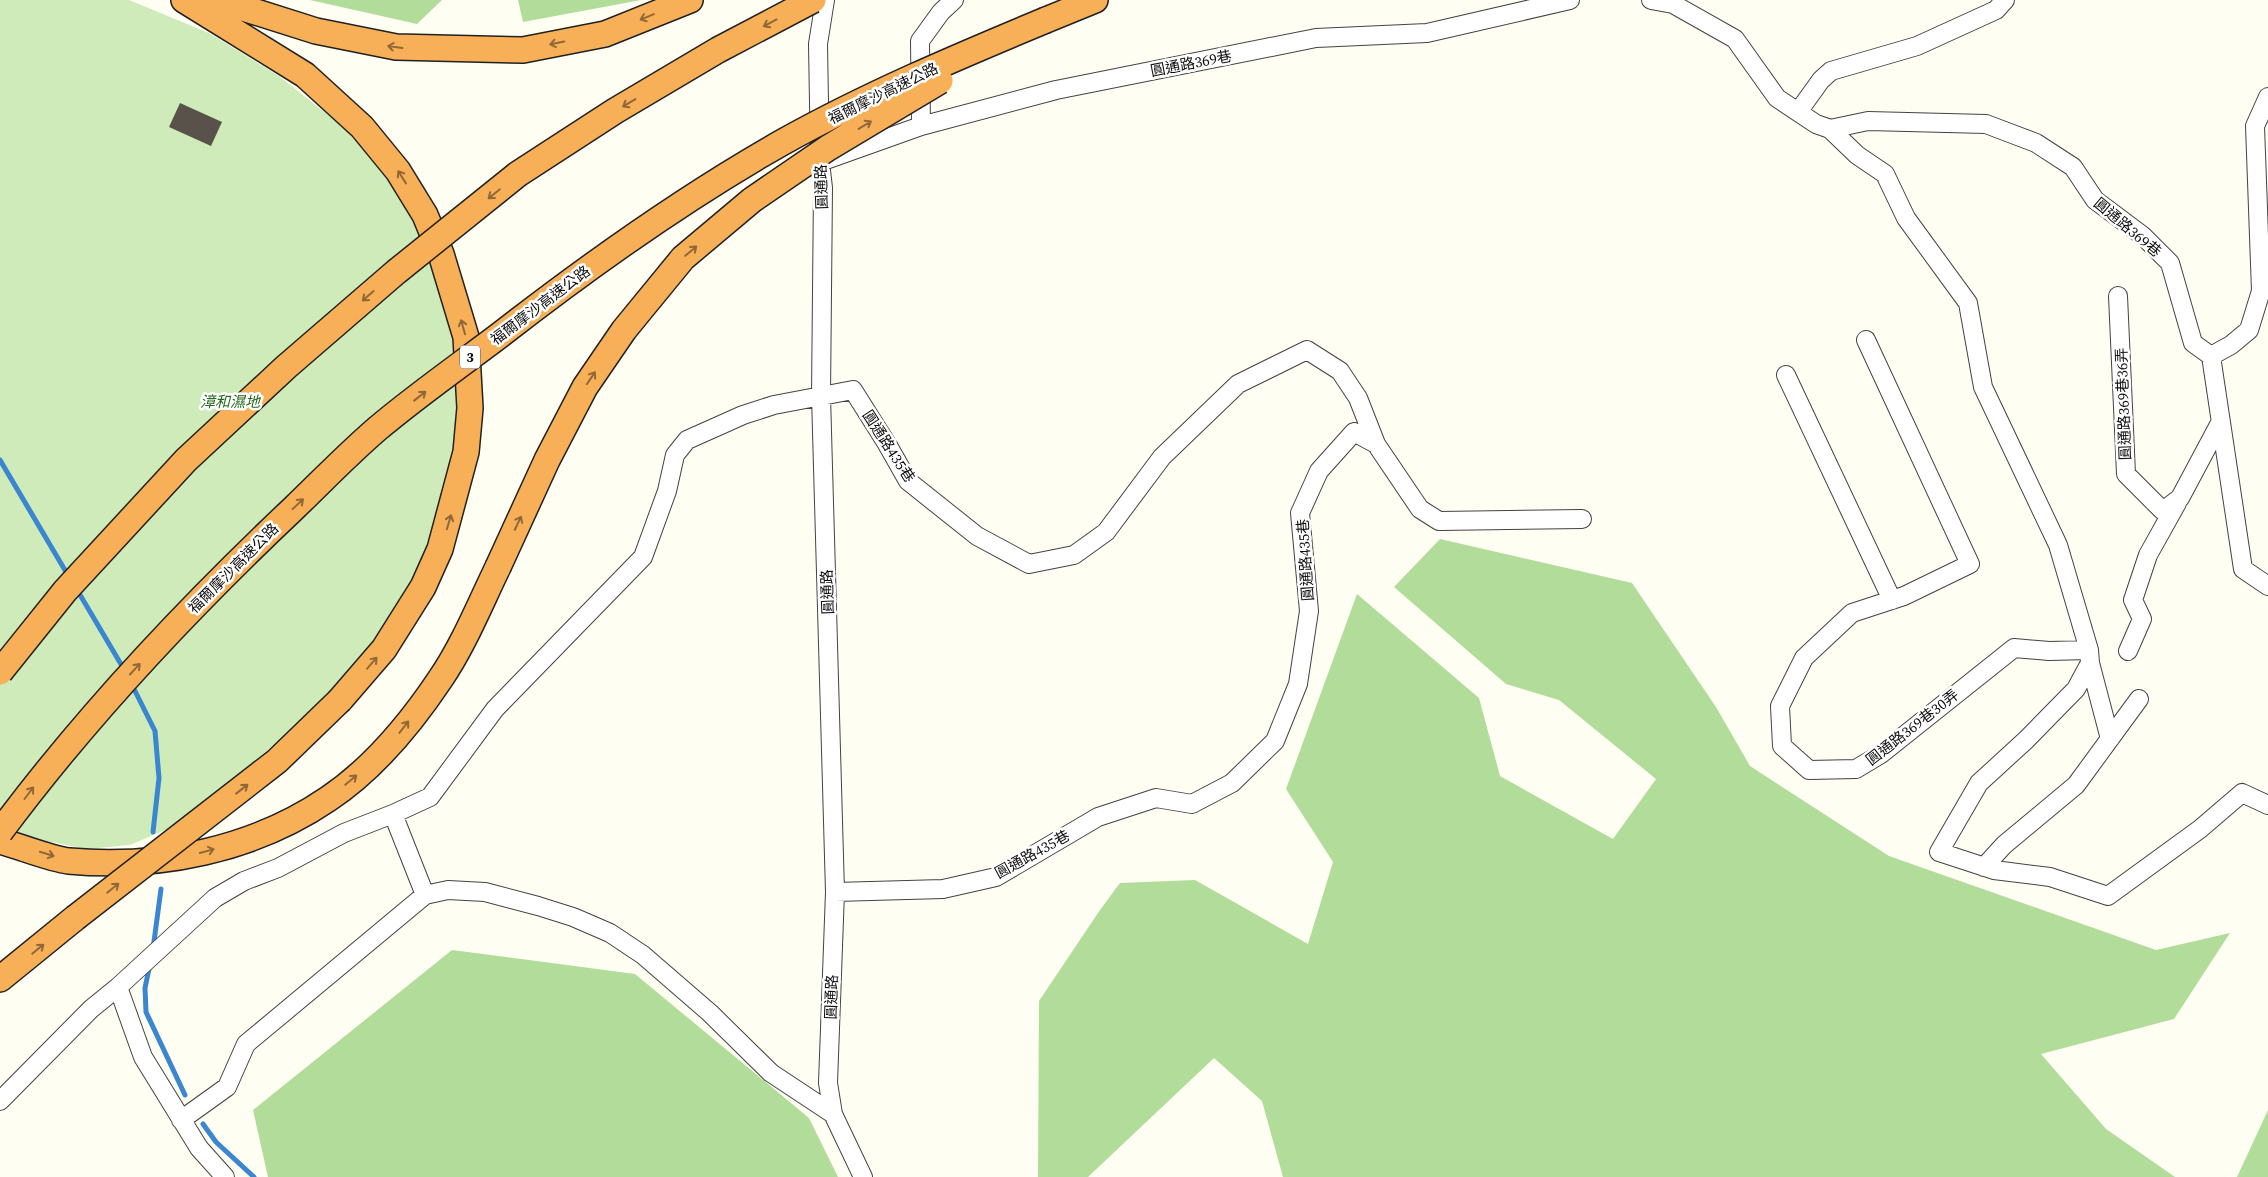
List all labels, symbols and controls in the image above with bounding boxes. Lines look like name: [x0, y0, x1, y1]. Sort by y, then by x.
one-way arrow: [640, 13, 655, 22]
one-way arrow: [762, 18, 777, 28]
one-way arrow: [549, 39, 565, 49]
one-way arrow: [388, 41, 404, 51]
street label: 圓通路369巷: [1148, 45, 1234, 81]
street label: 福爾摩沙高速公路: [824, 57, 942, 129]
one-way arrow: [622, 99, 636, 109]
one-way arrow: [858, 120, 872, 130]
street label: 圓通路: [810, 164, 832, 210]
one-way arrow: [397, 171, 407, 185]
one-way arrow: [488, 188, 501, 199]
street label: 圓通路369巷: [2090, 192, 2166, 262]
one-way arrow: [685, 245, 698, 256]
street label: 福爾摩沙高速公路: [486, 261, 594, 349]
one-way arrow: [361, 291, 374, 302]
one-way arrow: [457, 319, 467, 335]
road number: 3: [460, 346, 480, 368]
street label: 圓通路369巷36弄: [2111, 347, 2135, 461]
one-way arrow: [586, 371, 596, 385]
park label: 漳和濕地: [200, 391, 262, 412]
one-way arrow: [413, 391, 426, 402]
street label: 圓通路435巷: [858, 406, 920, 486]
one-way arrow: [292, 498, 304, 510]
one-way arrow: [444, 514, 454, 530]
one-way arrow: [513, 516, 523, 531]
street label: 福爾摩沙高速公路: [183, 518, 283, 618]
street label: 圓通路435巷: [1292, 518, 1318, 602]
street label: 圓通路: [816, 569, 838, 615]
one-way arrow: [366, 657, 377, 670]
one-way arrow: [129, 663, 141, 675]
street label: 圓通路369巷30弄: [1861, 684, 1963, 770]
one-way arrow: [399, 720, 409, 734]
one-way arrow: [345, 774, 358, 786]
one-way arrow: [235, 783, 248, 794]
one-way arrow: [24, 787, 35, 800]
street label: 圓通路435巷: [991, 825, 1073, 883]
one-way arrow: [199, 846, 215, 856]
one-way arrow: [38, 850, 54, 860]
one-way arrow: [106, 882, 119, 893]
one-way arrow: [31, 943, 44, 954]
street label: 圓通路: [820, 974, 842, 1020]

